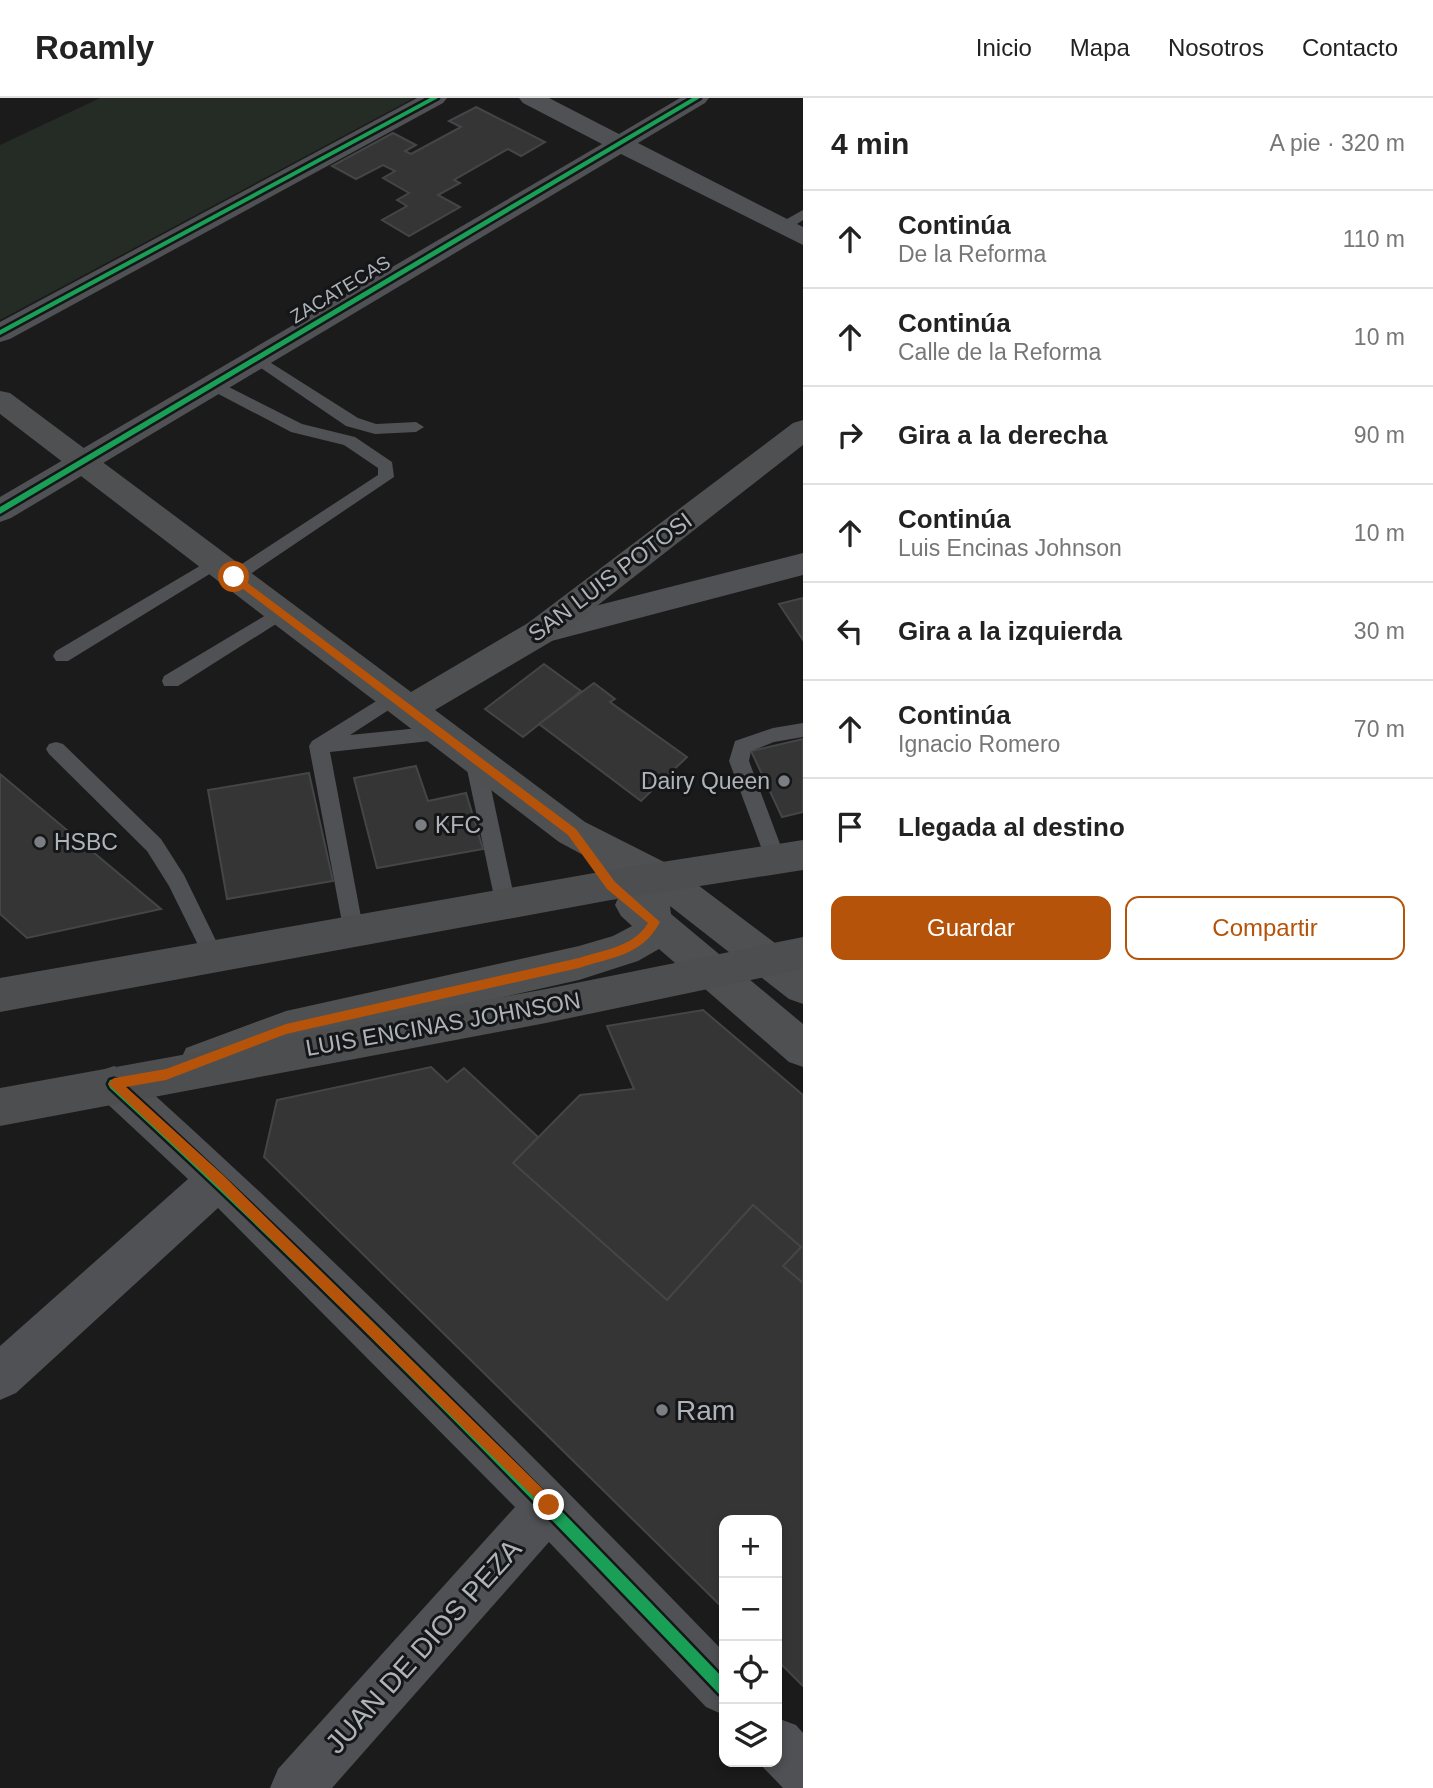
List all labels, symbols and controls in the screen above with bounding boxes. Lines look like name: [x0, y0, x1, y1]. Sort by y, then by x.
text: Roamly: [35, 29, 154, 66]
text: Inicio: [976, 34, 1032, 61]
text: Mapa: [1070, 34, 1130, 61]
text: Nosotros: [1168, 34, 1264, 61]
text: Contacto: [1302, 34, 1398, 61]
text: 4 min: [831, 127, 909, 160]
text: A pie · 320 m: [1269, 130, 1405, 156]
text: Continúa: [898, 210, 1011, 240]
icon: ahead: [831, 220, 869, 258]
text: 110 m: [1343, 226, 1405, 252]
text: De la Reforma: [898, 241, 1046, 267]
street label: ZACATECAS: [287, 251, 394, 327]
text: Continúa: [898, 308, 1011, 338]
icon: ahead: [831, 318, 869, 356]
text: 10 m: [1354, 324, 1405, 350]
text: Calle de la Reforma: [898, 339, 1101, 365]
icon: right: [831, 416, 869, 454]
text: Gira a la derecha: [898, 420, 1108, 450]
text: 90 m: [1354, 422, 1405, 448]
text: Continúa: [898, 504, 1011, 534]
street label: SAN LUIS POTOSI: [523, 507, 697, 647]
icon: ahead: [831, 514, 869, 552]
text: 10 m: [1354, 520, 1405, 546]
text: Luis Encinas Johnson: [898, 535, 1122, 561]
route start: [218, 561, 249, 592]
icon: left: [831, 612, 869, 650]
text: Gira a la izquierda: [898, 616, 1122, 646]
text: 30 m: [1354, 618, 1405, 644]
text: Continúa: [898, 700, 1011, 730]
icon: ahead: [831, 710, 869, 748]
text: 70 m: [1354, 716, 1405, 742]
text: Ignacio Romero: [898, 731, 1060, 757]
place label: Dairy Queen: [641, 768, 770, 794]
marker: Dairy Queen: [776, 773, 792, 789]
icon: arrive: [831, 808, 869, 846]
place label: KFC: [435, 812, 481, 838]
text: Llegada al destino: [898, 812, 1125, 842]
marker: KFC: [413, 817, 429, 833]
place label: HSBC: [54, 829, 118, 855]
marker: HSBC: [32, 834, 48, 850]
button: Guardar: [831, 896, 1111, 960]
button: Compartir: [1125, 896, 1405, 960]
street label: LUIS ENCINAS JOHNSON: [304, 987, 582, 1061]
place label: Ram: [676, 1395, 735, 1426]
marker: Ram: [654, 1402, 670, 1418]
route end: [533, 1489, 564, 1520]
map controls: [719, 1515, 782, 1767]
button: +: [719, 1515, 782, 1578]
street label: JUAN DE DIOS PEZA: [319, 1533, 528, 1760]
button: −: [719, 1578, 782, 1641]
button: locate: [719, 1641, 782, 1704]
button: layers: [719, 1704, 782, 1767]

